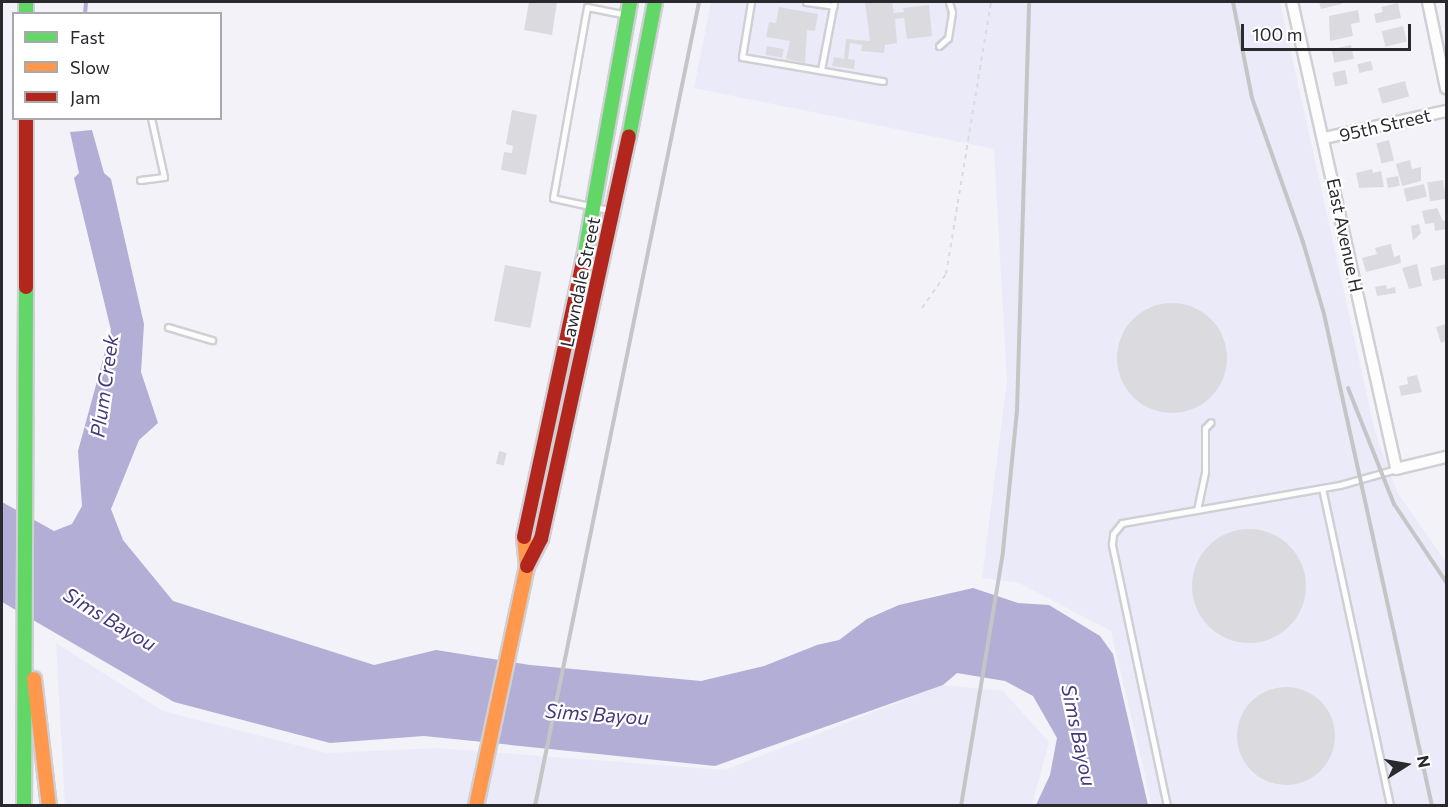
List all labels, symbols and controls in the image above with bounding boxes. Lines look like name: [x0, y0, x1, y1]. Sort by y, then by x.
legend: [12, 12, 222, 120]
scale bar: [1244, 12, 1414, 50]
text: 100 m: [1252, 23, 1302, 45]
text: Fast: [70, 26, 105, 48]
text: Slow: [70, 56, 110, 78]
text: Jam: [70, 86, 100, 108]
street label: 95th Street: [1337, 104, 1433, 146]
street label: East Avenue H: [1322, 176, 1368, 294]
street label: Lawndale Street: [556, 215, 604, 349]
water label: Plum Creek: [85, 333, 123, 439]
water label: Sims Bayou: [59, 582, 161, 656]
water label: Sims Bayou: [1057, 682, 1101, 788]
water label: Sims Bayou: [545, 698, 649, 730]
north arrow: [1376, 735, 1436, 795]
text: N: [1414, 754, 1435, 769]

